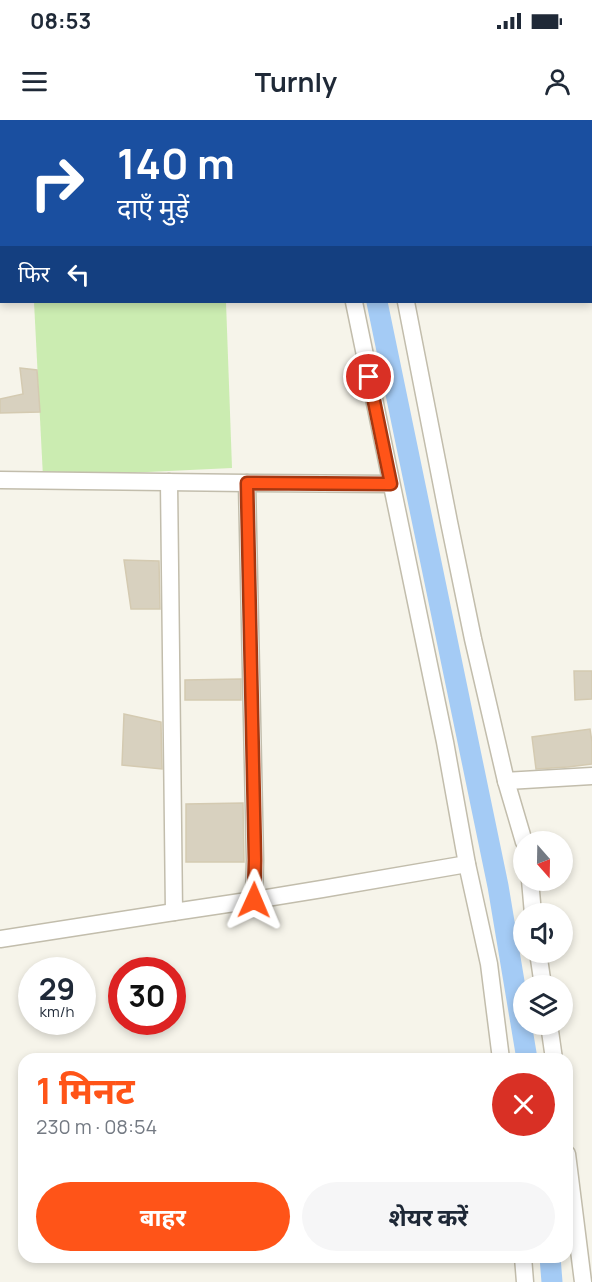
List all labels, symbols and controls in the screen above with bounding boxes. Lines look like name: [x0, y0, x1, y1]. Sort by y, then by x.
text: 08:53: [30, 6, 91, 36]
text: Turnly: [255, 63, 337, 100]
icon: menu: [18, 65, 51, 98]
icon: person: [541, 65, 574, 98]
text: 140 m: [117, 134, 235, 192]
icon: right: [18, 144, 96, 222]
text: दाएँ मुड़ें: [117, 189, 189, 226]
icon: left: [62, 258, 95, 291]
text: फिर: [18, 259, 50, 289]
pin: [343, 351, 394, 402]
icon: arrive: [352, 360, 385, 393]
north arrow: [513, 831, 573, 891]
map controls: [513, 831, 573, 1035]
position arrow: [222, 868, 286, 932]
button: sound: [513, 903, 573, 963]
speed limit sign: 30: [108, 957, 186, 1035]
text: 29: [39, 968, 75, 1009]
button: layers: [513, 975, 573, 1035]
text: km/h: [40, 1001, 74, 1022]
text: 1 मिनट: [36, 1066, 135, 1115]
button: close: [492, 1073, 555, 1136]
text: 230 m · 08:54: [36, 1113, 157, 1140]
button: बाहर: [36, 1182, 290, 1251]
button: शेयर करें: [302, 1182, 555, 1251]

